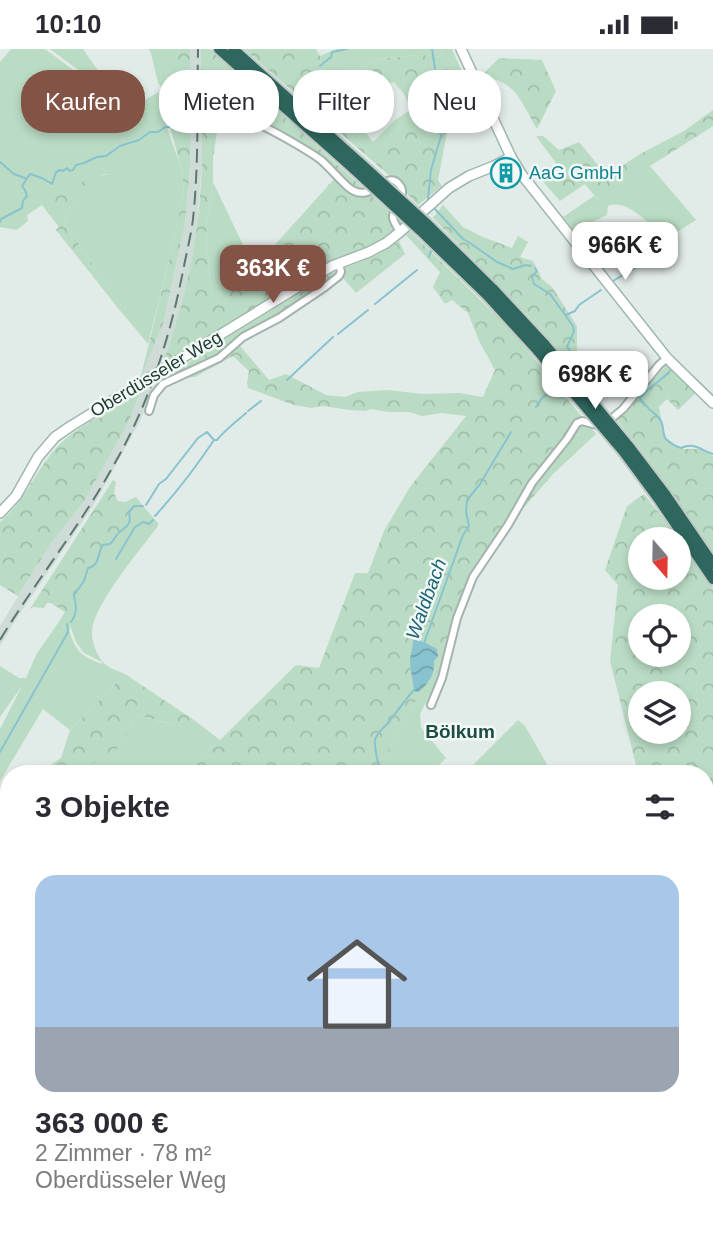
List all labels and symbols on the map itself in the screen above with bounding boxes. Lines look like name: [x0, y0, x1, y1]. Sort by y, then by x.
building icon: AaG GmbH: [489, 156, 523, 190]
place label: AaG GmbH: [529, 163, 622, 183]
pin: 966K €: [568, 223, 682, 282]
pin: 363K €: [216, 245, 330, 305]
street label: Oberdüsseler Weg: [87, 327, 225, 421]
pin: 698K €: [538, 351, 652, 411]
north arrow: [628, 527, 691, 590]
water label: Waldbach: [402, 556, 450, 642]
district label: Bölkum: [425, 721, 495, 742]

